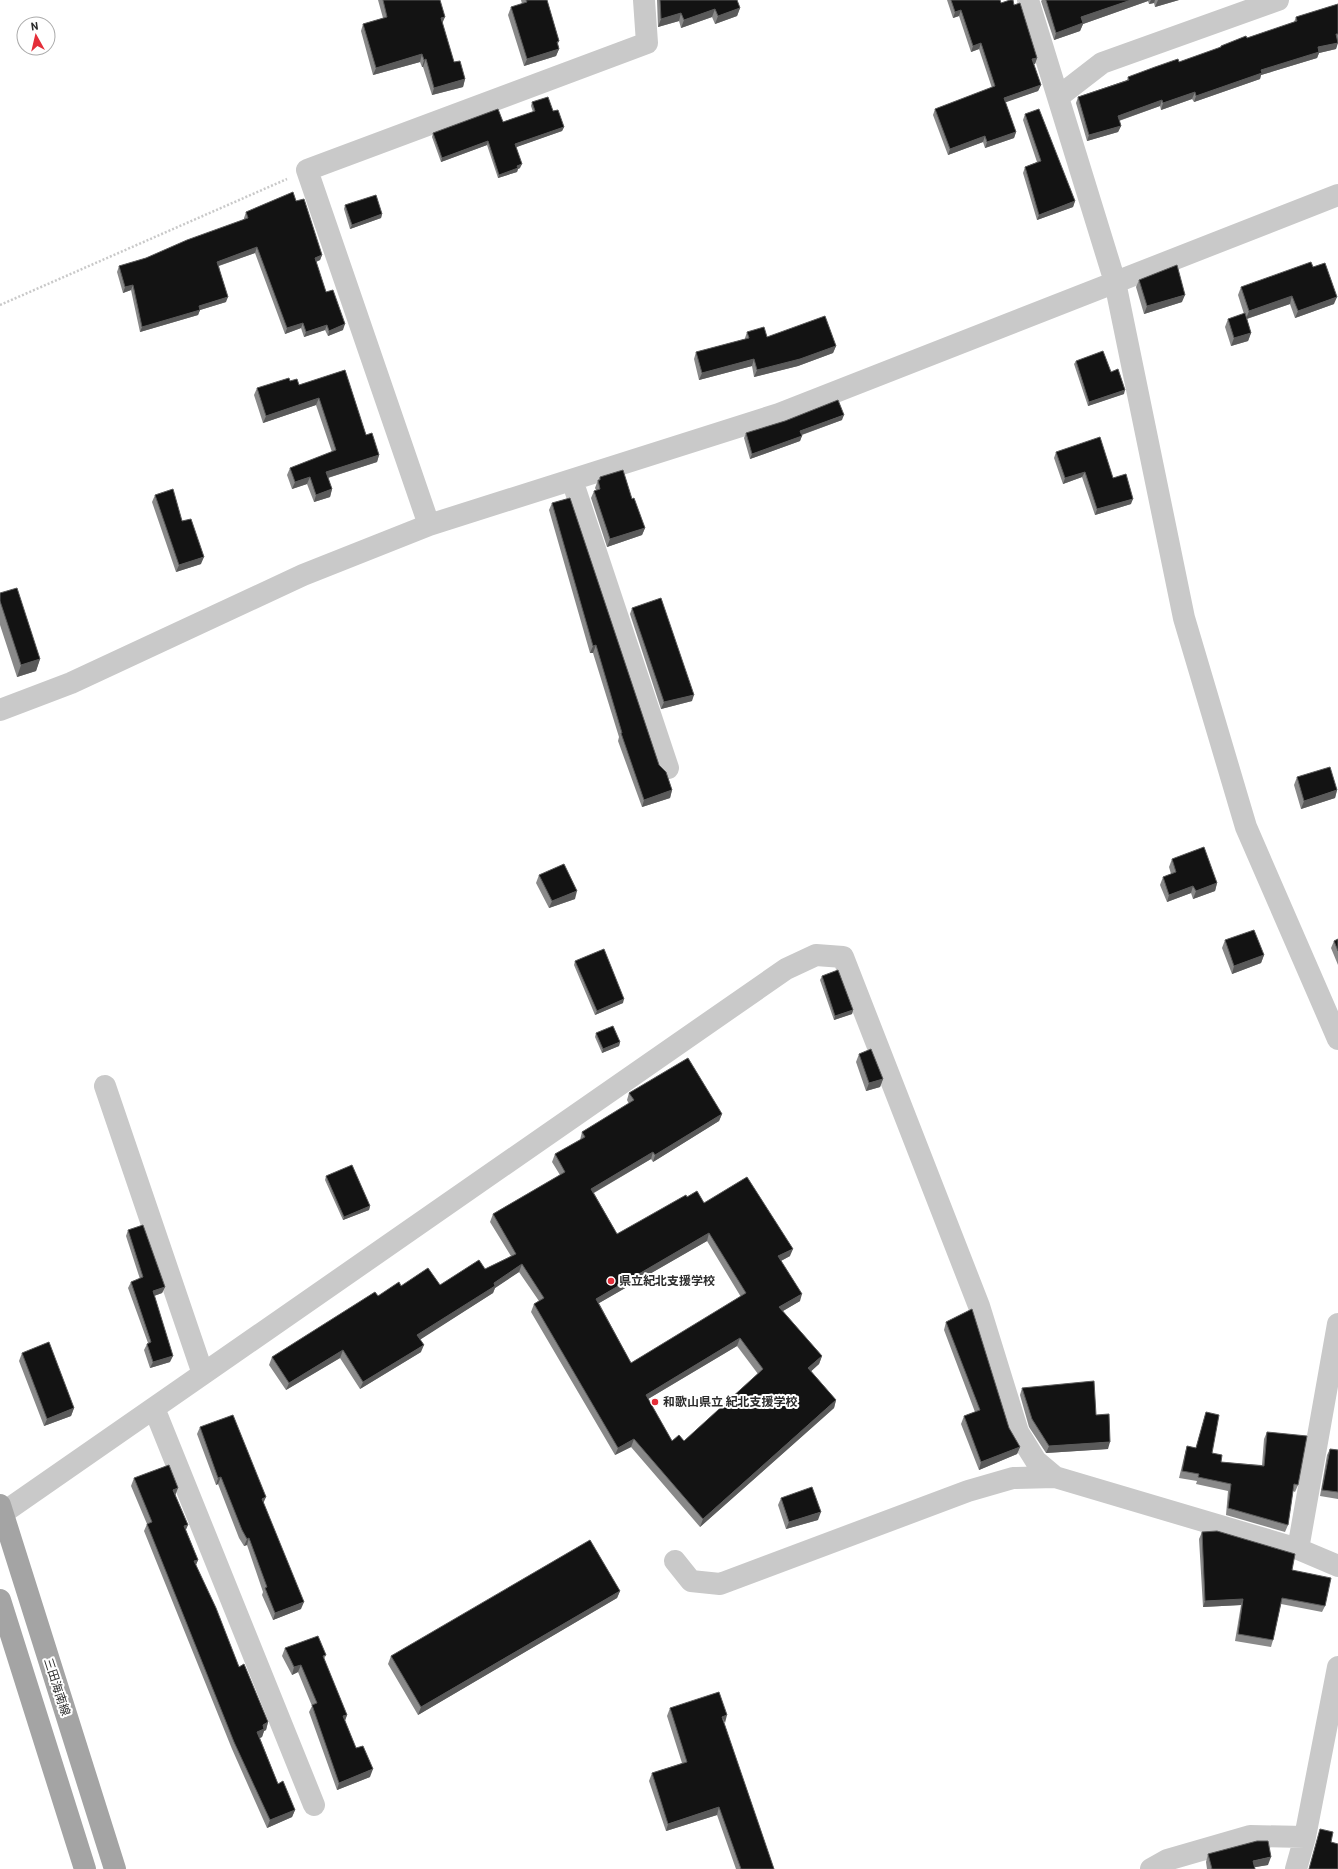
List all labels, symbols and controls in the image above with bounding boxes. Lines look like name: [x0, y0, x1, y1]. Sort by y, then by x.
north arrow: [16, 16, 56, 56]
text: N: [30, 19, 39, 33]
place label: 県立紀北支援学校: [619, 1273, 715, 1287]
marker: 県立紀北支援学校: [606, 1276, 616, 1286]
place label: 和歌山県立 紀北支援学校: [663, 1394, 797, 1408]
marker: 和歌山県立 紀北支援学校: [650, 1397, 660, 1407]
street label: 三田海南線: [42, 1656, 74, 1717]

